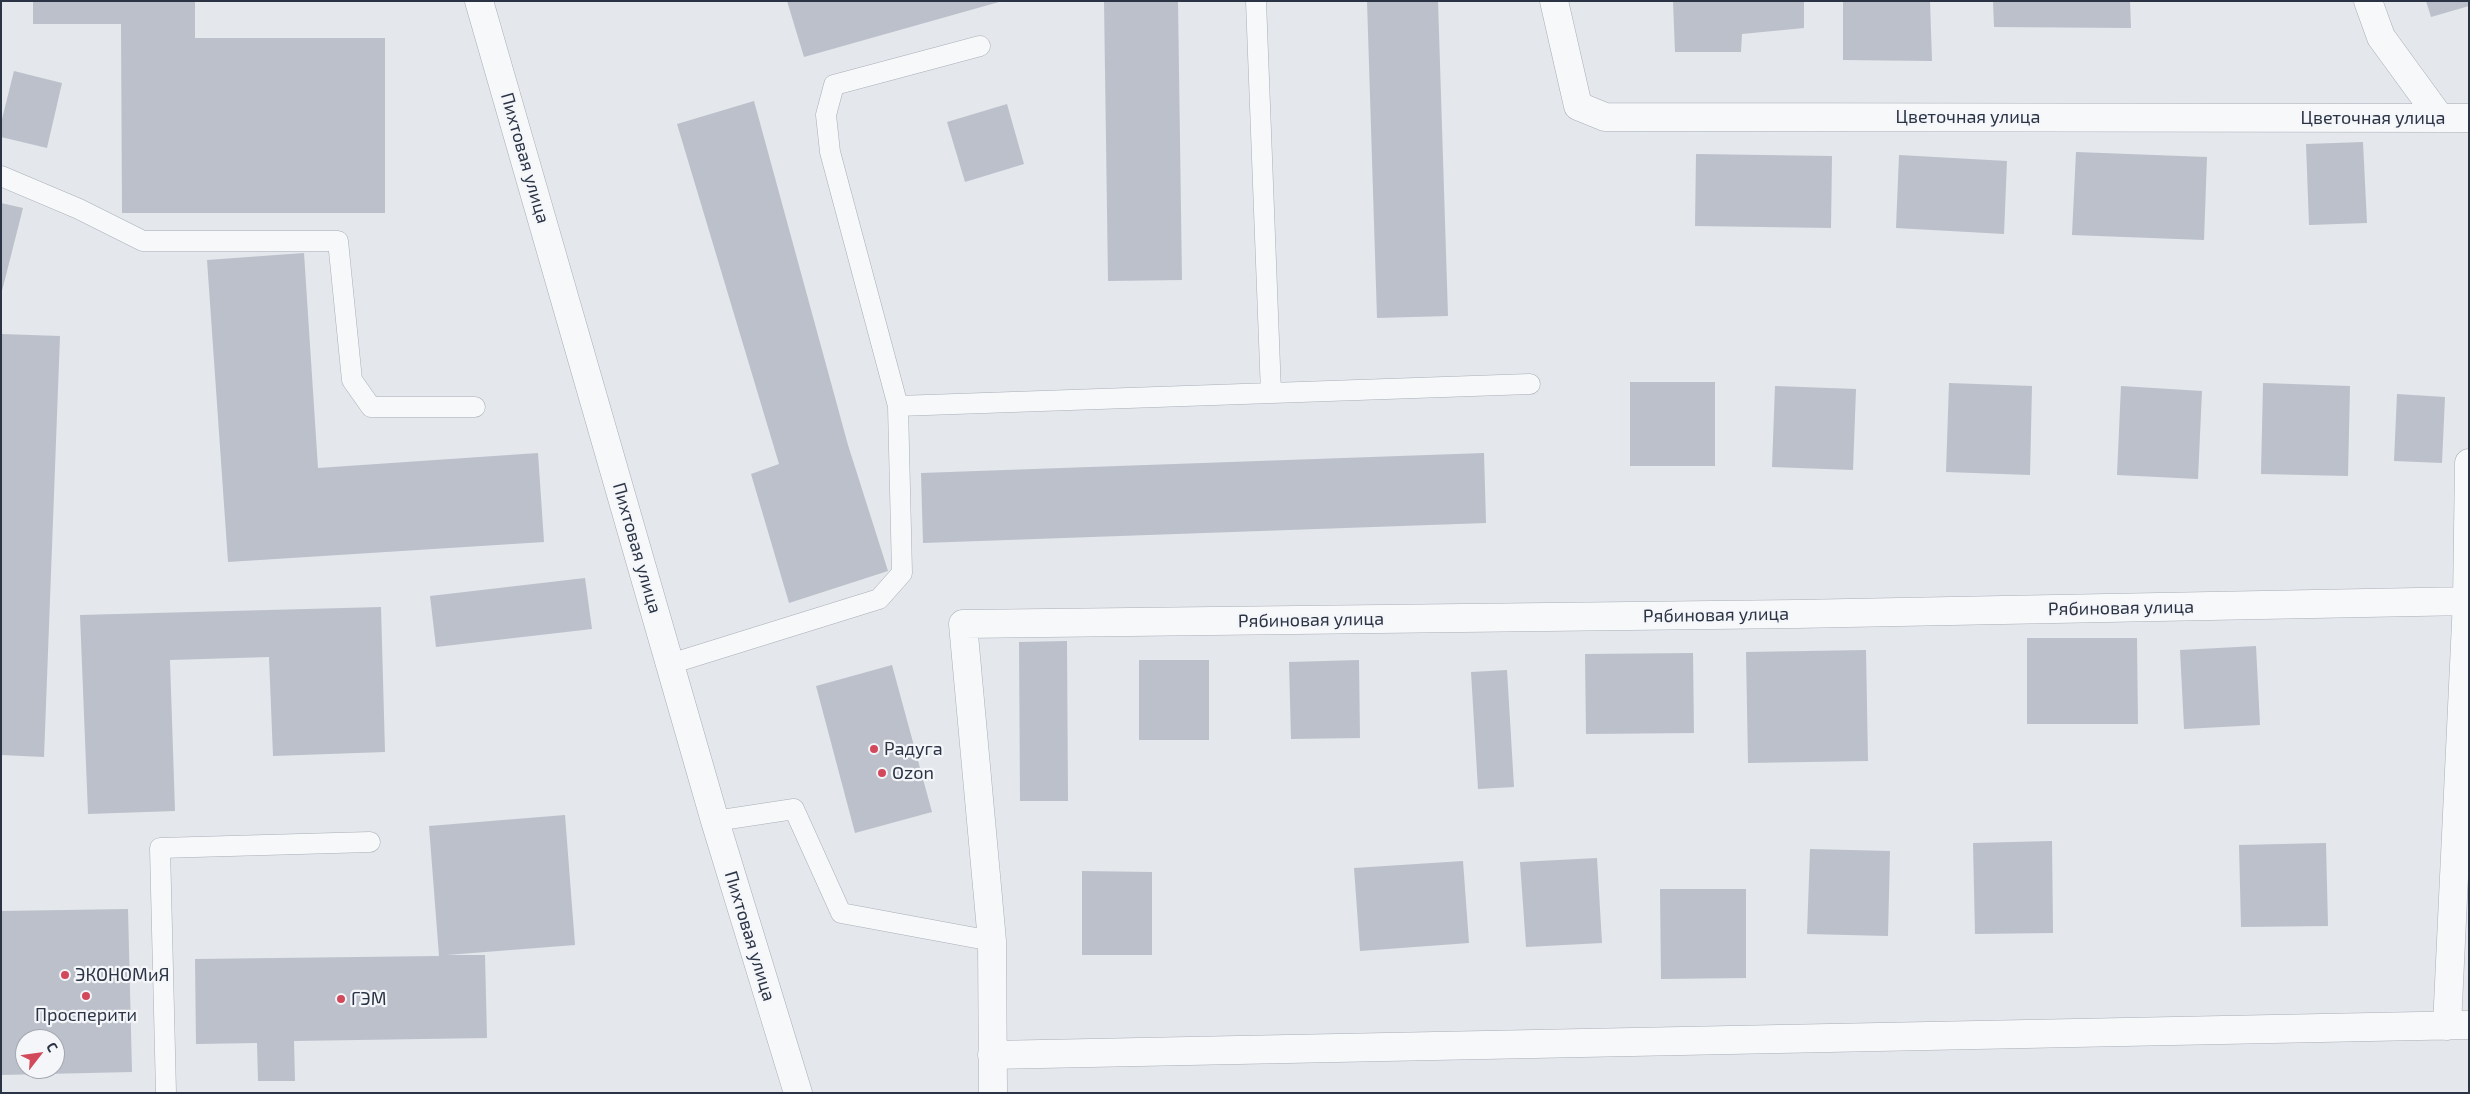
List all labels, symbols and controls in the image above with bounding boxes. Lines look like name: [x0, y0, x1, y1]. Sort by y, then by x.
street label: Пихтовая улица: [496, 90, 554, 226]
street label: Цветочная улица: [1896, 106, 2040, 128]
street label: Цветочная улица: [2301, 107, 2445, 129]
street label: Пихтовая улица: [608, 480, 666, 616]
street label: Рябиновая улица: [2048, 596, 2194, 620]
street label: Рябиновая улица: [1643, 603, 1789, 627]
street label: Рябиновая улица: [1238, 608, 1384, 632]
place label: Радуга: [884, 738, 943, 760]
marker: Радуга: [868, 743, 880, 755]
place label: Ozon: [892, 762, 934, 784]
marker: Ozon: [876, 767, 888, 779]
street label: Пихтовая улица: [720, 868, 780, 1004]
place label: ЭКОНОМиЯ: [75, 964, 169, 986]
marker: ЭКОНОМиЯ: [59, 969, 71, 981]
place label: ГЭМ: [351, 988, 386, 1010]
marker: Просперити: [80, 990, 92, 1002]
marker: ГЭМ: [335, 993, 347, 1005]
place label: Просперити: [35, 1004, 137, 1026]
north arrow: [15, 1029, 65, 1079]
text: С: [43, 1039, 62, 1055]

